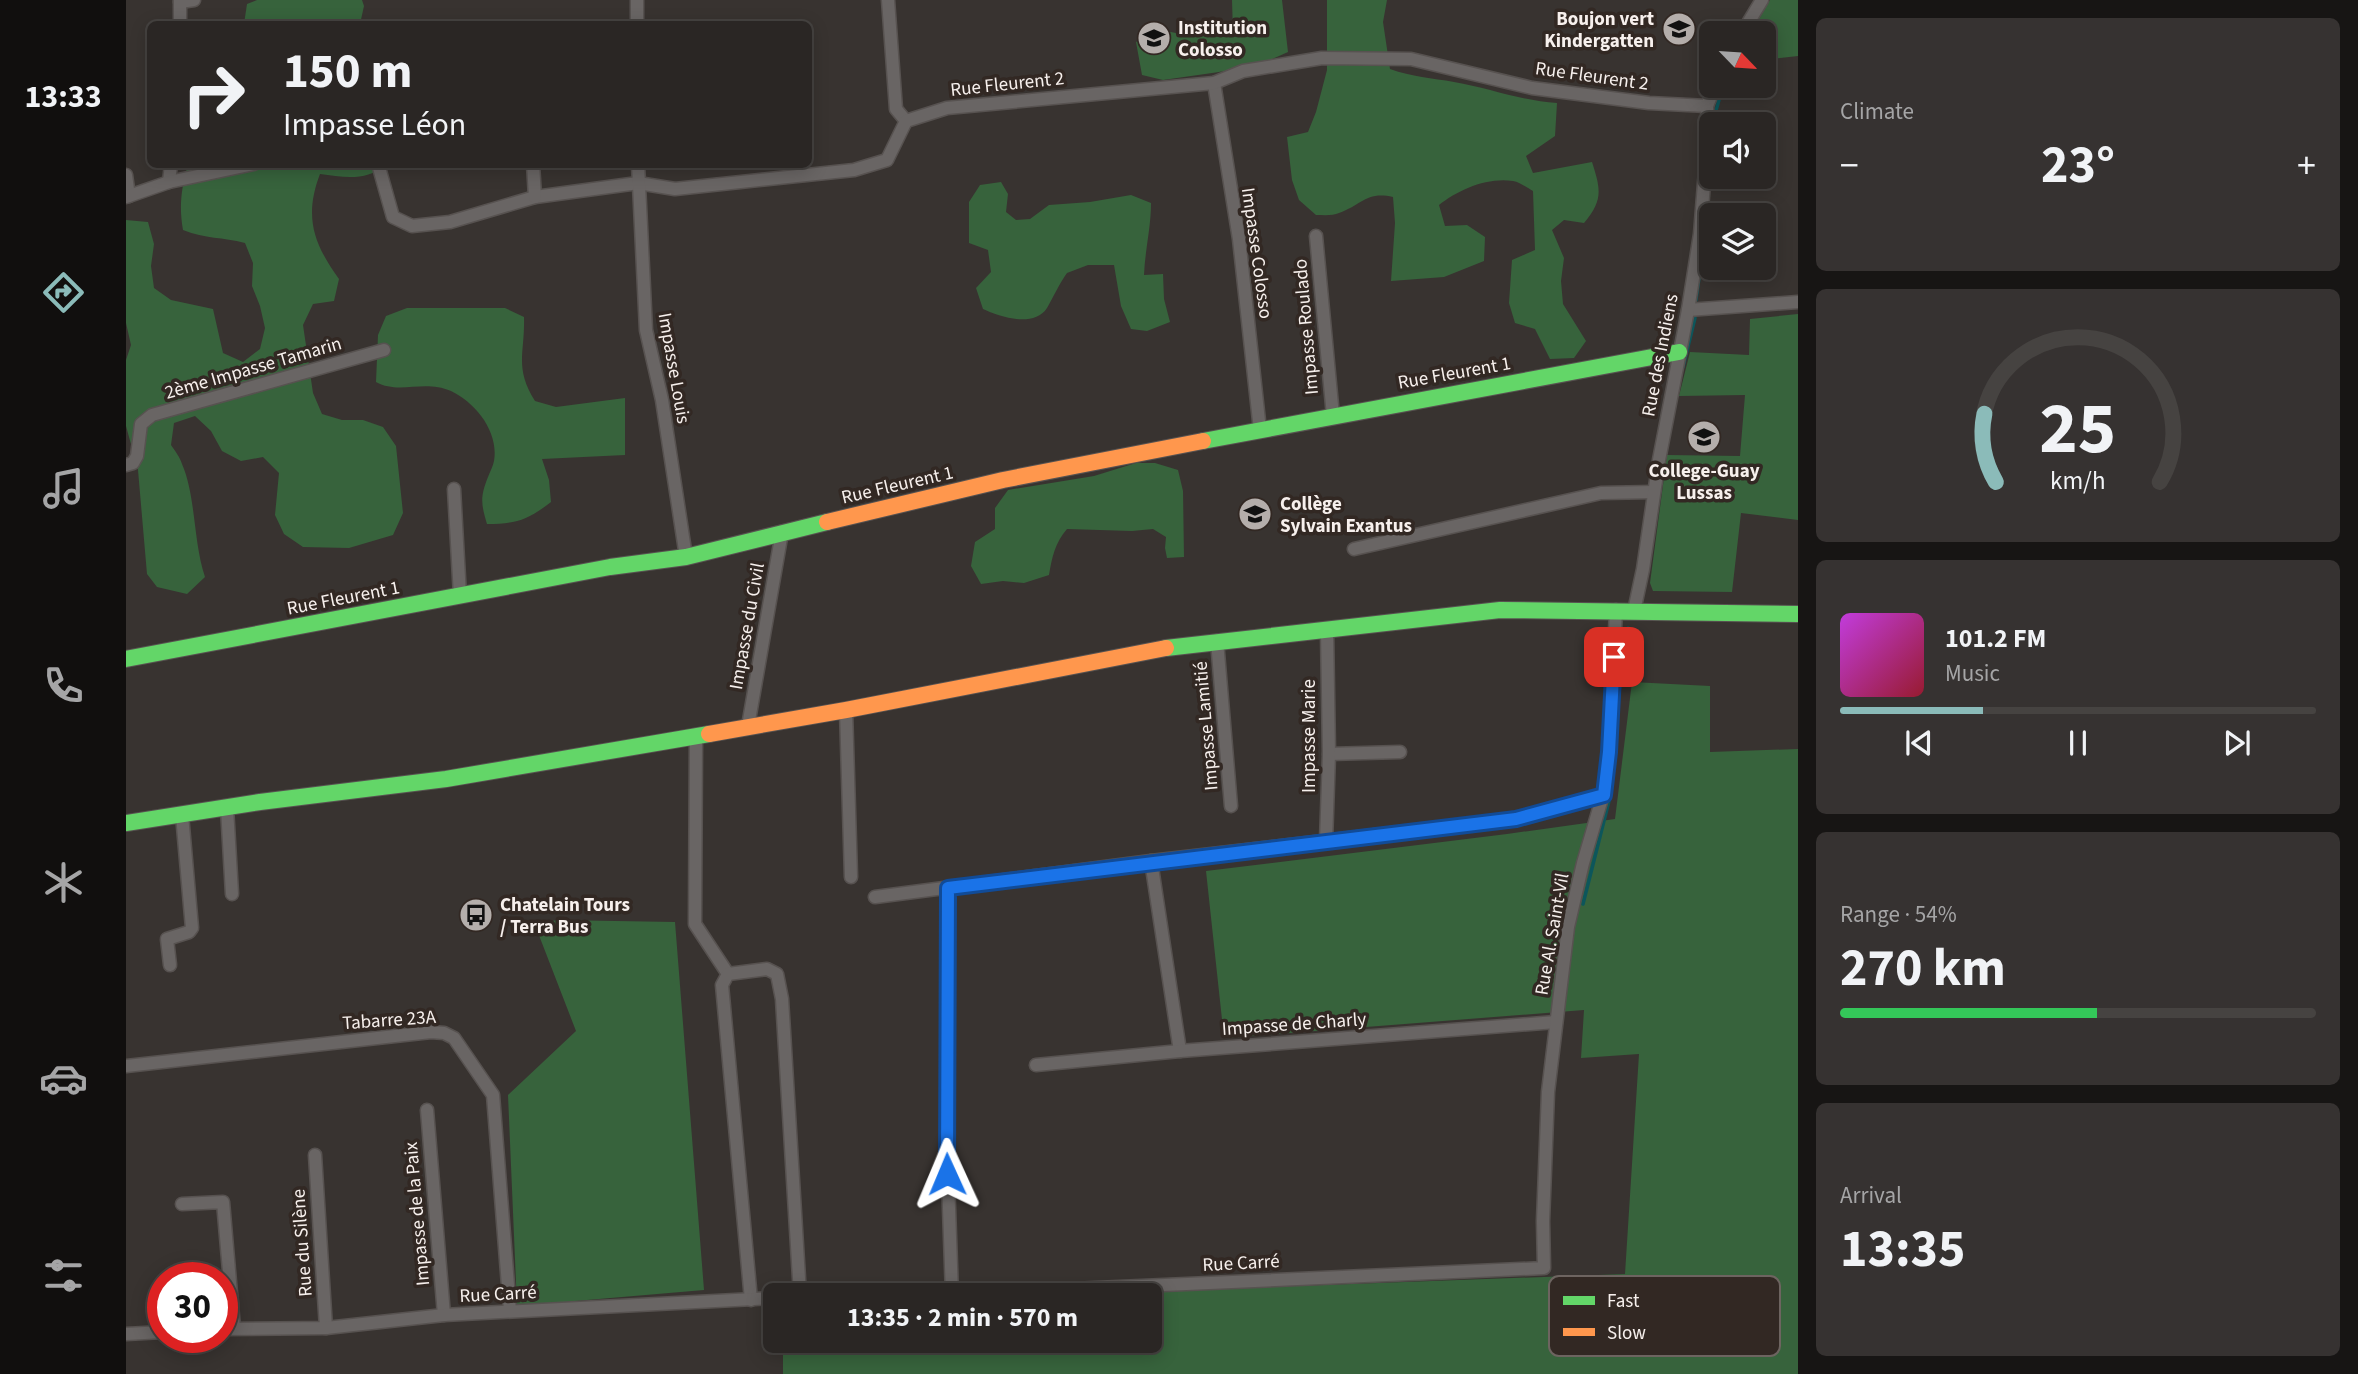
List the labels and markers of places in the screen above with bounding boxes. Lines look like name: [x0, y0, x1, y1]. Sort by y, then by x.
place label: Boujon vert Kindergatten: [1544, 6, 1654, 55]
school or university icon: Boujon vert Kindergatten: [1660, 10, 1698, 48]
place label: Institution Colosso: [1178, 15, 1267, 64]
school or university icon: Institution Colosso: [1135, 19, 1173, 57]
school or university icon: College-Guay Lussas: [1685, 418, 1723, 456]
place label: College-Guay Lussas: [1648, 458, 1760, 507]
place label: Collège Sylvain Exantus: [1280, 491, 1412, 540]
school or university icon: Collège Sylvain Exantus: [1236, 495, 1274, 533]
pin: [1584, 627, 1644, 687]
place label: Chatelain Tours / Terra Bus: [500, 892, 630, 941]
bus stop icon: Chatelain Tours / Terra Bus: [457, 896, 495, 934]

